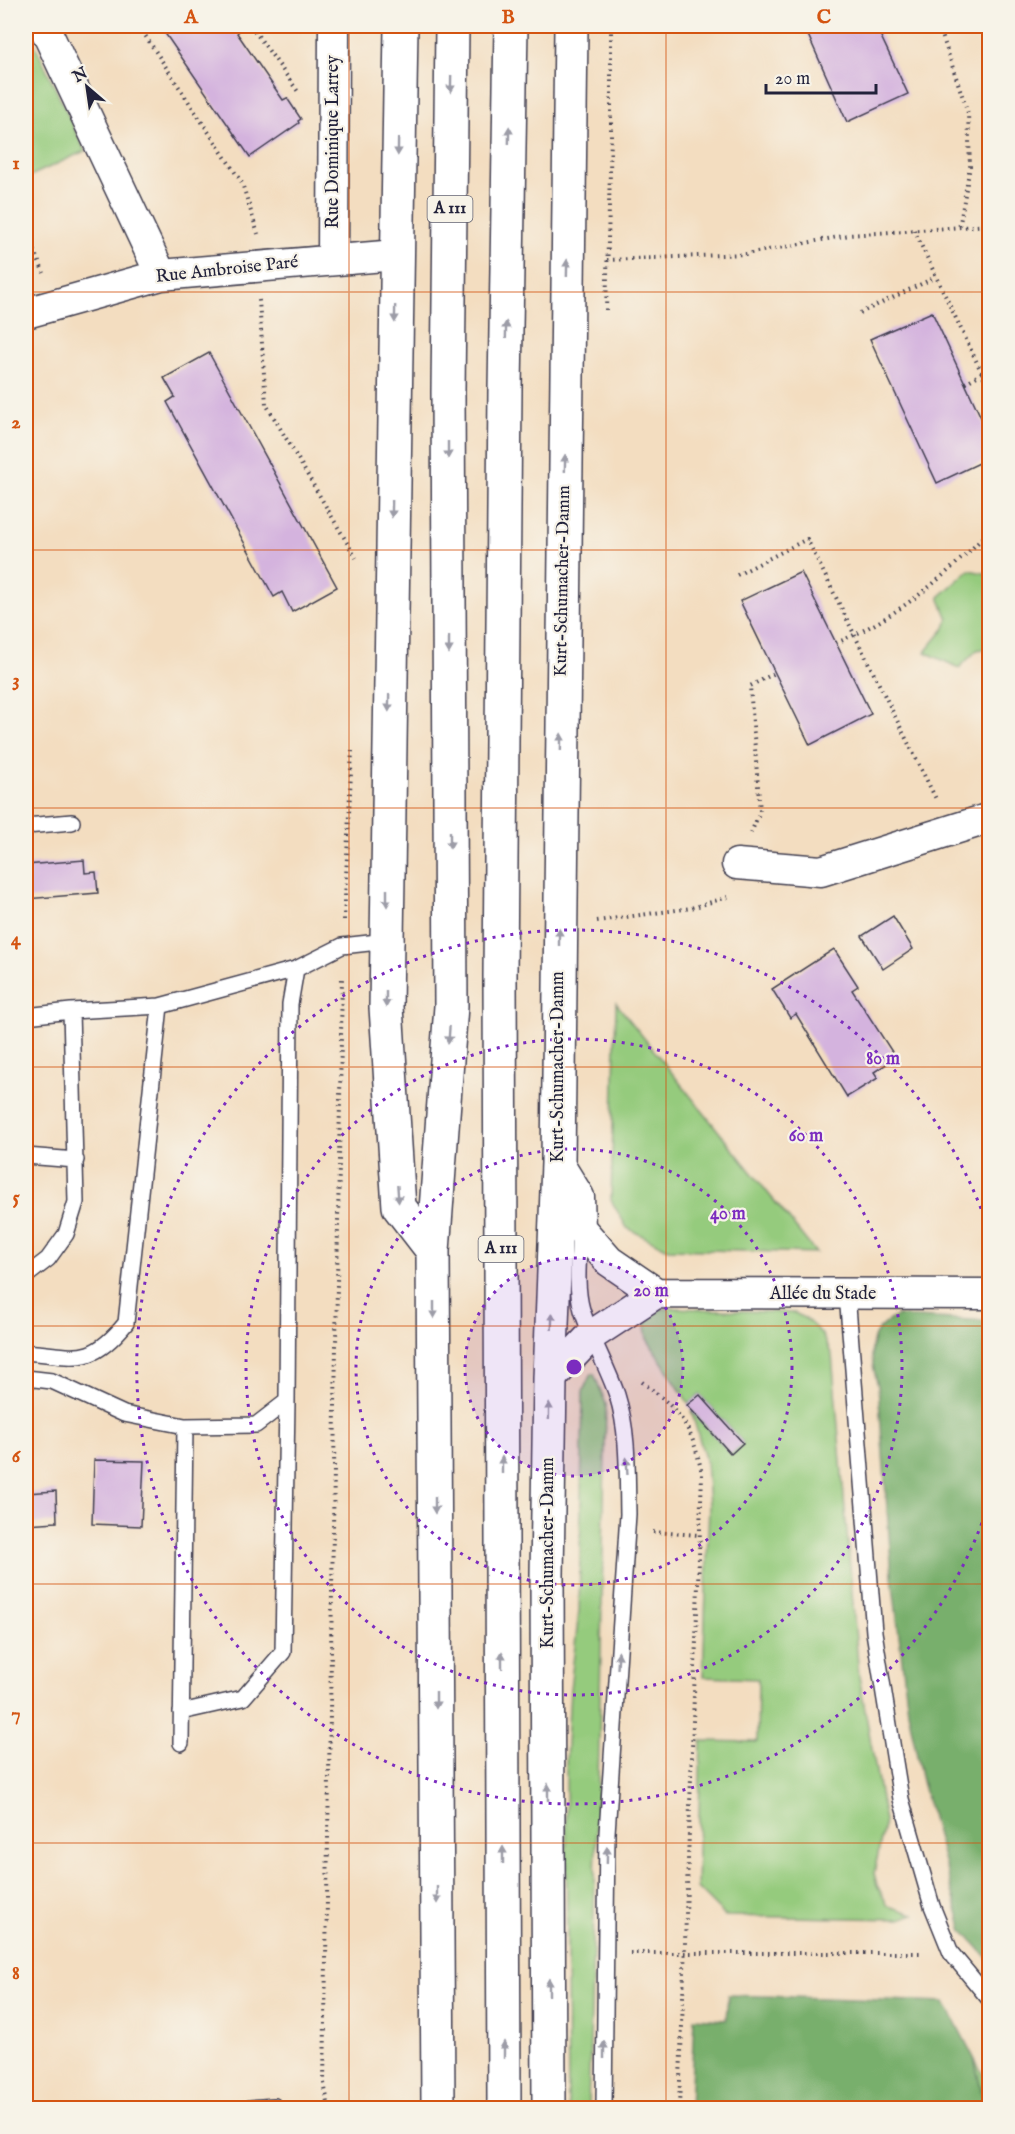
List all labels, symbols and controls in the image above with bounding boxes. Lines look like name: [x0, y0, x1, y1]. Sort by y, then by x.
text: A: [183, 5, 199, 30]
text: B: [501, 5, 515, 30]
text: C: [817, 5, 831, 30]
street label: Rue Dominique Larrey: [322, 55, 345, 229]
north arrow: [57, 57, 117, 117]
scale bar: [766, 57, 876, 95]
text: N: [69, 63, 92, 88]
text: 20 m: [775, 68, 810, 91]
one-way arrow: [446, 74, 456, 93]
one-way arrow: [505, 126, 514, 145]
one-way arrow: [394, 137, 403, 156]
text: 1: [12, 151, 20, 176]
road number: A 111: [428, 196, 472, 222]
street label: Rue Ambroise Paré: [155, 251, 299, 289]
one-way arrow: [562, 258, 572, 277]
one-way arrow: [390, 304, 400, 323]
one-way arrow: [501, 321, 511, 340]
text: 2: [11, 410, 21, 435]
one-way arrow: [444, 441, 453, 460]
one-way arrow: [560, 453, 570, 472]
street label: Kurt-Schumacher-Damm: [550, 485, 576, 677]
one-way arrow: [387, 499, 397, 518]
one-way arrow: [444, 636, 454, 655]
text: 3: [12, 668, 20, 693]
one-way arrow: [384, 694, 394, 713]
one-way arrow: [556, 732, 566, 751]
one-way arrow: [445, 831, 455, 850]
one-way arrow: [382, 889, 392, 908]
text: 4: [11, 927, 22, 952]
one-way arrow: [554, 927, 564, 946]
street label: Kurt-Schumacher-Damm: [547, 971, 570, 1163]
one-way arrow: [381, 990, 391, 1009]
one-way arrow: [444, 1026, 454, 1045]
text: 80 m: [866, 1048, 900, 1071]
text: 60 m: [789, 1125, 823, 1148]
one-way arrow: [393, 1184, 403, 1203]
text: 5: [12, 1185, 20, 1210]
text: 40 m: [710, 1203, 746, 1226]
road number: A 111: [478, 1236, 524, 1262]
text: 20 m: [633, 1280, 669, 1303]
street label: Allée du Stade: [769, 1283, 876, 1306]
one-way arrow: [429, 1300, 439, 1319]
one-way arrow: [547, 1311, 556, 1330]
centre of rings: [564, 1357, 584, 1377]
one-way arrow: [544, 1402, 554, 1421]
text: 6: [12, 1444, 22, 1469]
one-way arrow: [497, 1456, 507, 1475]
one-way arrow: [622, 1456, 631, 1475]
street label: Kurt-Schumacher-Damm: [537, 1457, 560, 1649]
one-way arrow: [430, 1495, 440, 1514]
one-way arrow: [497, 1651, 507, 1670]
one-way arrow: [613, 1651, 623, 1670]
one-way arrow: [431, 1690, 441, 1709]
text: 7: [11, 1702, 21, 1727]
one-way arrow: [543, 1783, 553, 1802]
one-way arrow: [498, 1846, 508, 1865]
one-way arrow: [602, 1846, 612, 1865]
one-way arrow: [432, 1885, 442, 1904]
text: 8: [12, 1961, 20, 1986]
one-way arrow: [544, 1978, 554, 1997]
one-way arrow: [499, 2041, 509, 2060]
one-way arrow: [599, 2041, 609, 2060]

